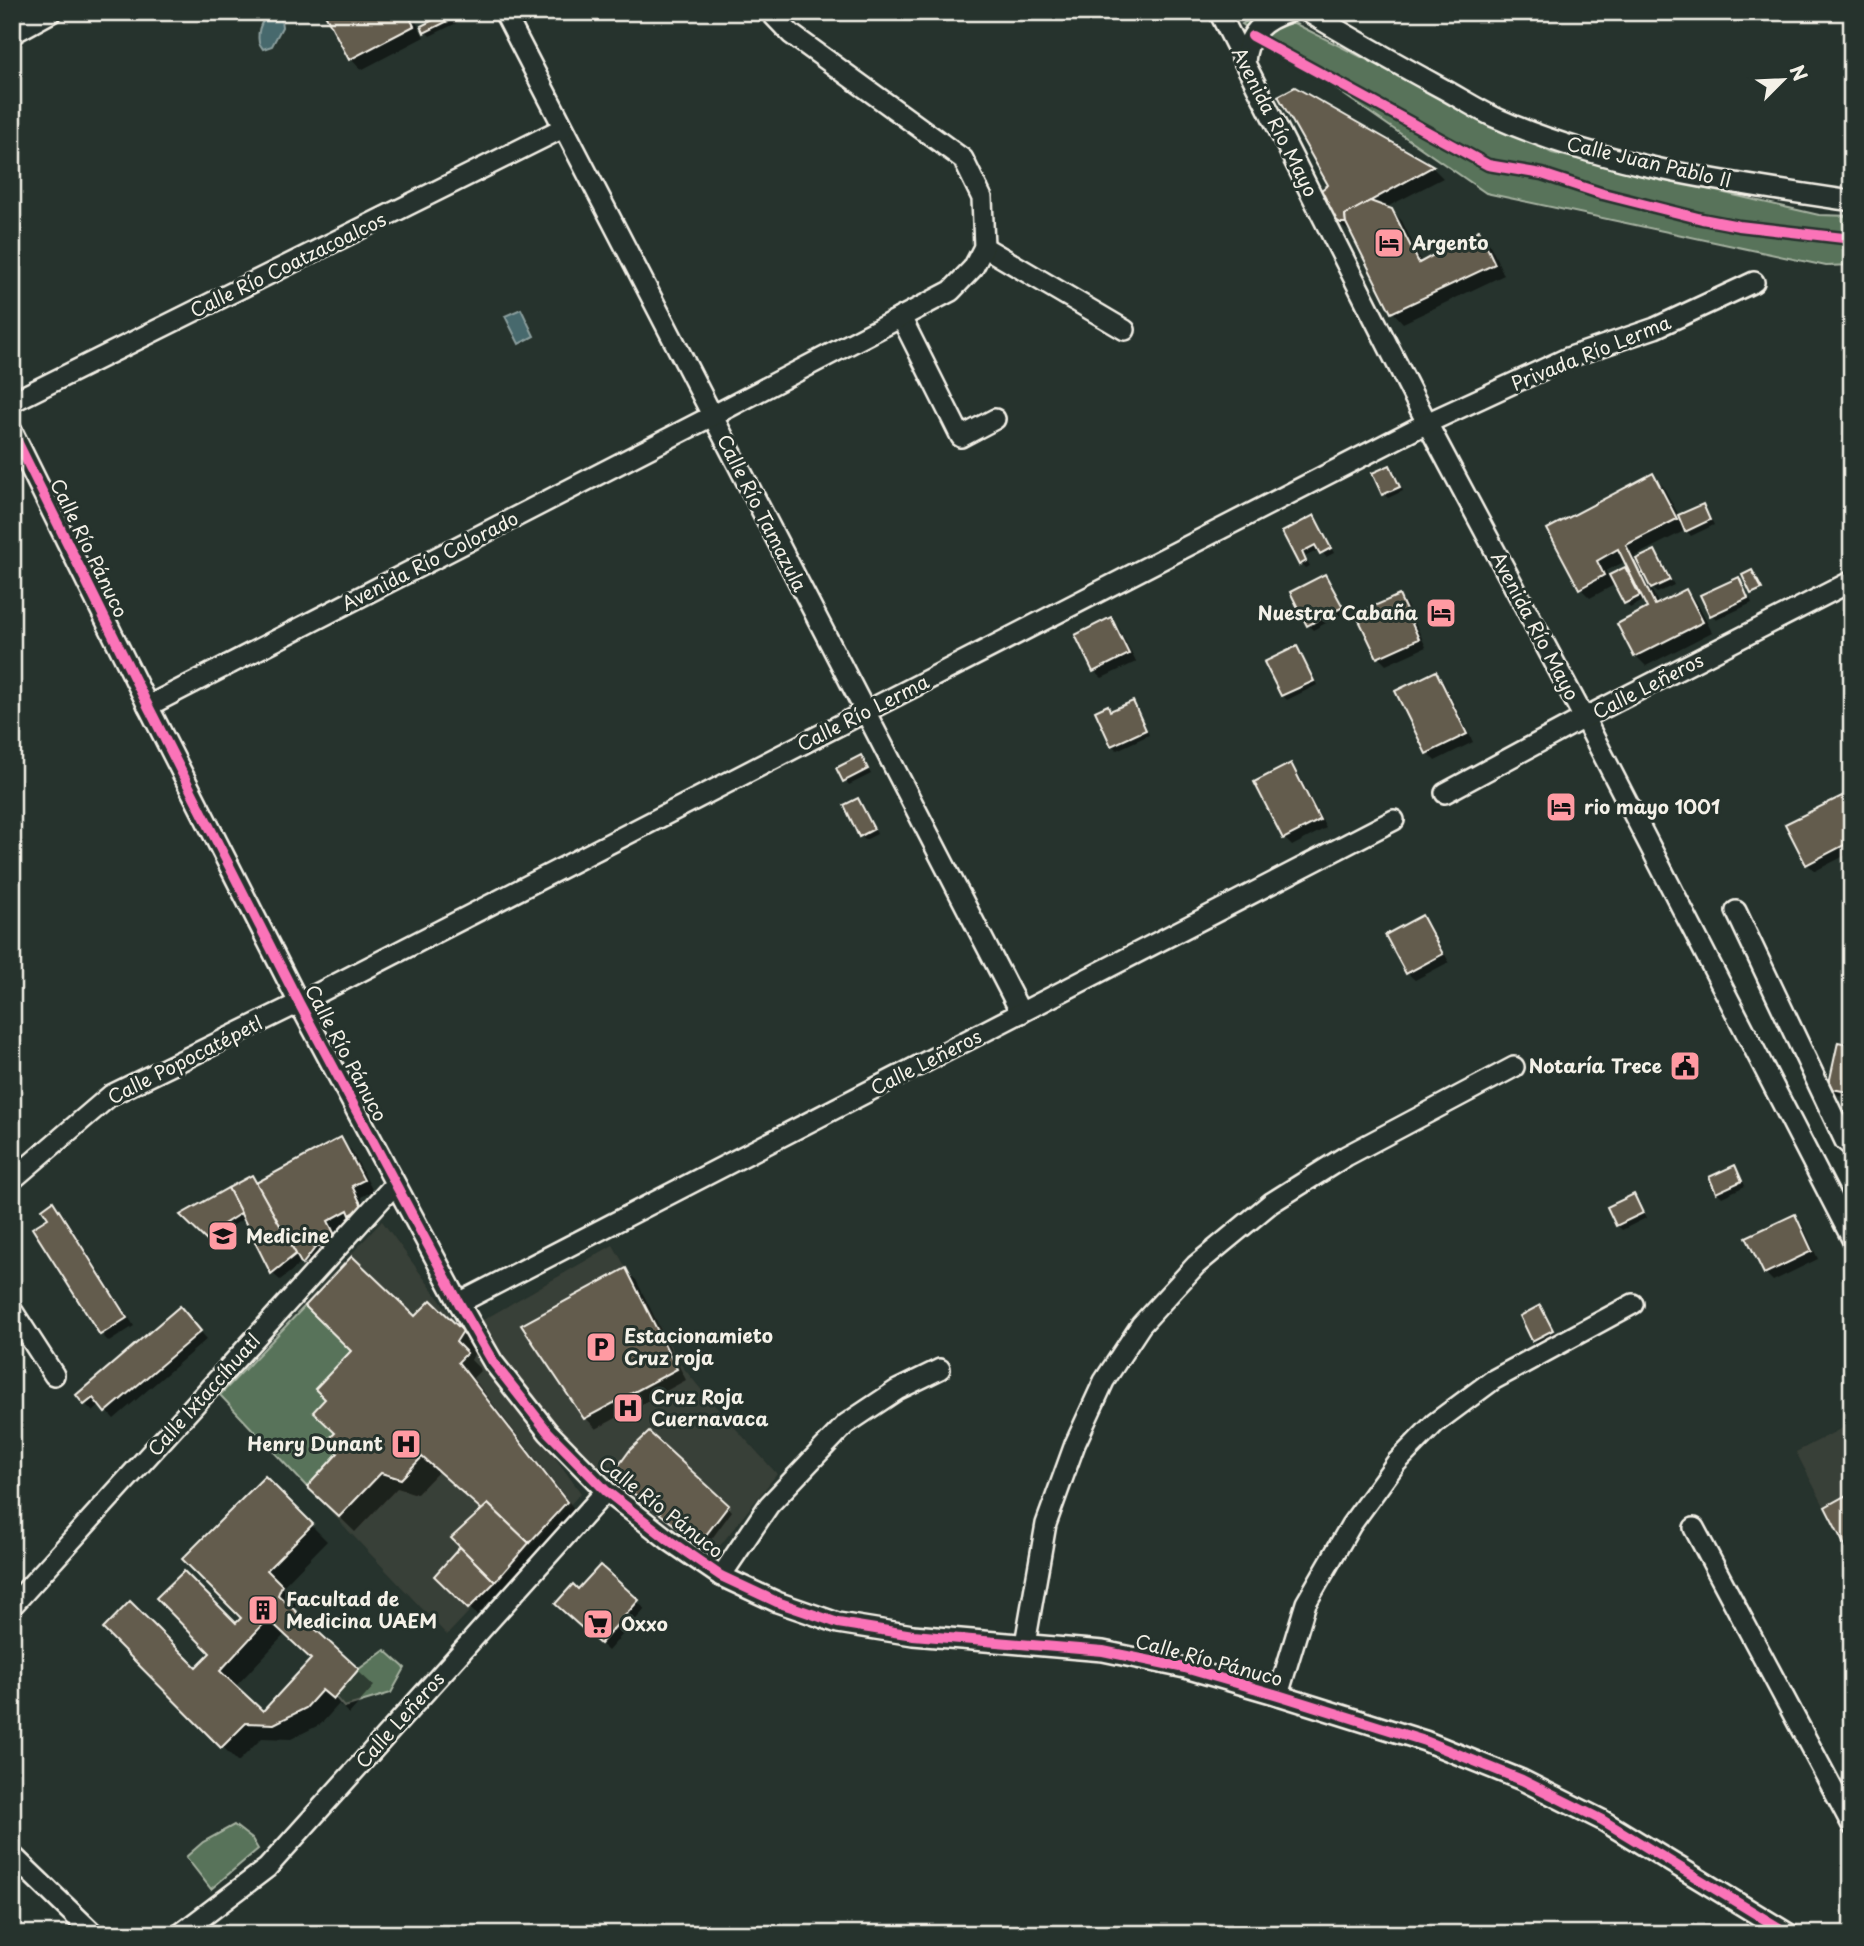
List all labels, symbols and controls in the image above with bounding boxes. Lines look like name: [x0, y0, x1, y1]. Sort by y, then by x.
street label: Avenida Río Mayo: [1226, 42, 1326, 201]
north arrow: [1748, 46, 1818, 116]
text: N: [1784, 60, 1815, 85]
street label: Calle Juan Pablo II: [1564, 128, 1734, 194]
street label: Calle Río Coatzacoalcos: [185, 204, 390, 324]
hotel icon: Argento: [1372, 226, 1406, 260]
place label: Argento: [1411, 228, 1489, 256]
street label: Privada Río Lerma: [1507, 307, 1675, 397]
street label: Calle Río Tamazula: [711, 429, 815, 596]
street label: Calle Río Pánuco: [44, 473, 136, 622]
street label: Avenida Río Colorado: [336, 503, 523, 617]
street label: Avenida Río Mayo: [1485, 546, 1587, 705]
hotel icon: Nuestra Cabaña: [1424, 596, 1458, 630]
place label: Nuestra Cabaña: [1258, 598, 1418, 626]
street label: Calle Leñeros: [1587, 645, 1708, 725]
street label: Calle Río Lerma: [792, 667, 933, 757]
hotel icon: rio mayo 1001: [1544, 790, 1578, 824]
place label: rio mayo 1001: [1584, 792, 1720, 820]
street label: Calle Río Pánuco: [299, 979, 395, 1126]
street label: Calle Popocatépetl: [102, 1008, 267, 1110]
street label: Calle Leñeros: [865, 1021, 986, 1101]
public building icon: Notaría Trece: [1668, 1049, 1702, 1083]
place label: Notaría Trece: [1529, 1051, 1662, 1079]
school or university icon: Medicine: [206, 1219, 240, 1253]
place label: Medicine: [246, 1221, 330, 1249]
place label: Estacionamieto Cruz roja: [624, 1321, 773, 1371]
street label: Calle Ixtaccíhuatl: [140, 1327, 266, 1462]
parking icon: Estacionamieto Cruz roja: [584, 1330, 618, 1364]
place label: Cruz Roja Cuernavaca: [651, 1382, 769, 1432]
hospital icon: Cruz Roja Cuernavaca: [611, 1391, 645, 1425]
hospital icon: Henry Dunant: [389, 1427, 423, 1461]
place label: Henry Dunant: [247, 1429, 383, 1457]
street label: Calle Río Pánuco: [593, 1449, 730, 1564]
place label: Facultad de Medicina UAEM: [286, 1584, 437, 1634]
building icon: Facultad de Medicina UAEM: [246, 1593, 280, 1627]
supermarket icon: Oxxo: [581, 1607, 615, 1641]
place label: Oxxo: [621, 1609, 668, 1637]
street label: Calle Río Pánuco: [1132, 1626, 1286, 1692]
street label: Calle Leñeros: [348, 1665, 450, 1774]

